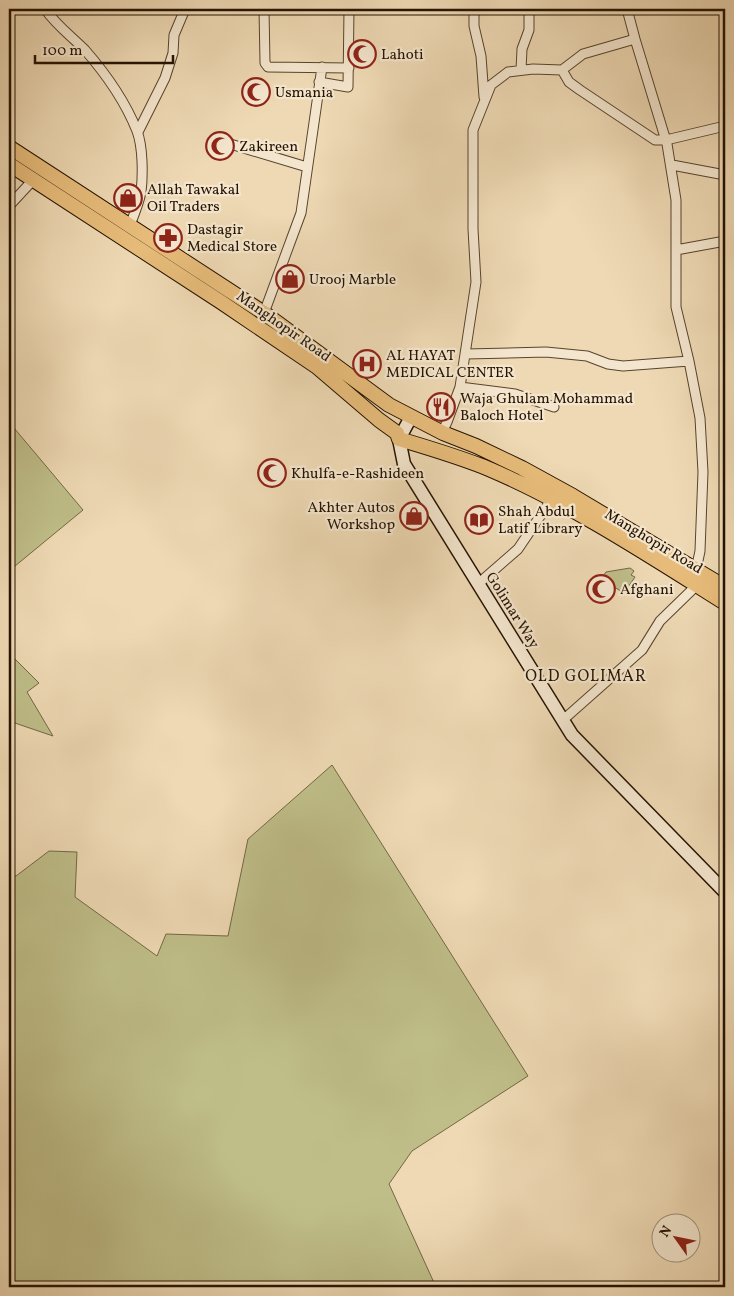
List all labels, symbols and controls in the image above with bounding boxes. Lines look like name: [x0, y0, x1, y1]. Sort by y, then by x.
scale bar: [35, 32, 172, 64]
mosque icon: Lahoti: [347, 39, 377, 69]
text: 100 m: [42, 41, 82, 62]
place label: Lahoti: [381, 45, 424, 66]
mosque icon: Usmania: [241, 77, 271, 107]
place label: Usmania: [275, 83, 333, 104]
mosque icon: Zakireen: [205, 131, 235, 161]
place label: Zakireen: [239, 137, 298, 158]
place label: Allah Tawakal Oil Traders: [147, 180, 240, 218]
shop icon: Allah Tawakal Oil Traders: [113, 183, 143, 213]
place label: Dastagir Medical Store: [187, 220, 277, 258]
pharmacy icon: Dastagir Medical Store: [153, 223, 183, 253]
shop icon: Urooj Marble: [275, 264, 305, 294]
place label: Urooj Marble: [309, 270, 396, 291]
street label: Manghopir Road: [232, 287, 335, 368]
place label: AL HAYAT MEDICAL CENTER: [386, 346, 514, 384]
hospital icon: AL HAYAT MEDICAL CENTER: [352, 349, 382, 379]
place label: Waja Ghulam Mohammad Baloch Hotel: [460, 389, 633, 427]
restaurant icon: Waja Ghulam Mohammad Baloch Hotel: [426, 392, 456, 422]
mosque icon: Khulfa-e-Rashideen: [257, 458, 287, 488]
place label: Khulfa-e-Rashideen: [291, 464, 424, 485]
place label: Akhter Autos Workshop: [308, 498, 395, 536]
shop icon: Akhter Autos Workshop: [399, 501, 429, 531]
place label: Shah Abdul Latif Library: [498, 502, 582, 540]
library icon: Shah Abdul Latif Library: [464, 505, 494, 535]
street label: Manghopir Road: [600, 505, 706, 580]
street label: Golimar Way: [480, 569, 544, 653]
mosque icon: Afghani: [586, 574, 616, 604]
place label: Afghani: [620, 580, 674, 601]
district label: OLD GOLIMAR: [525, 666, 647, 688]
north arrow: [652, 1214, 702, 1264]
text: N: [656, 1222, 677, 1241]

